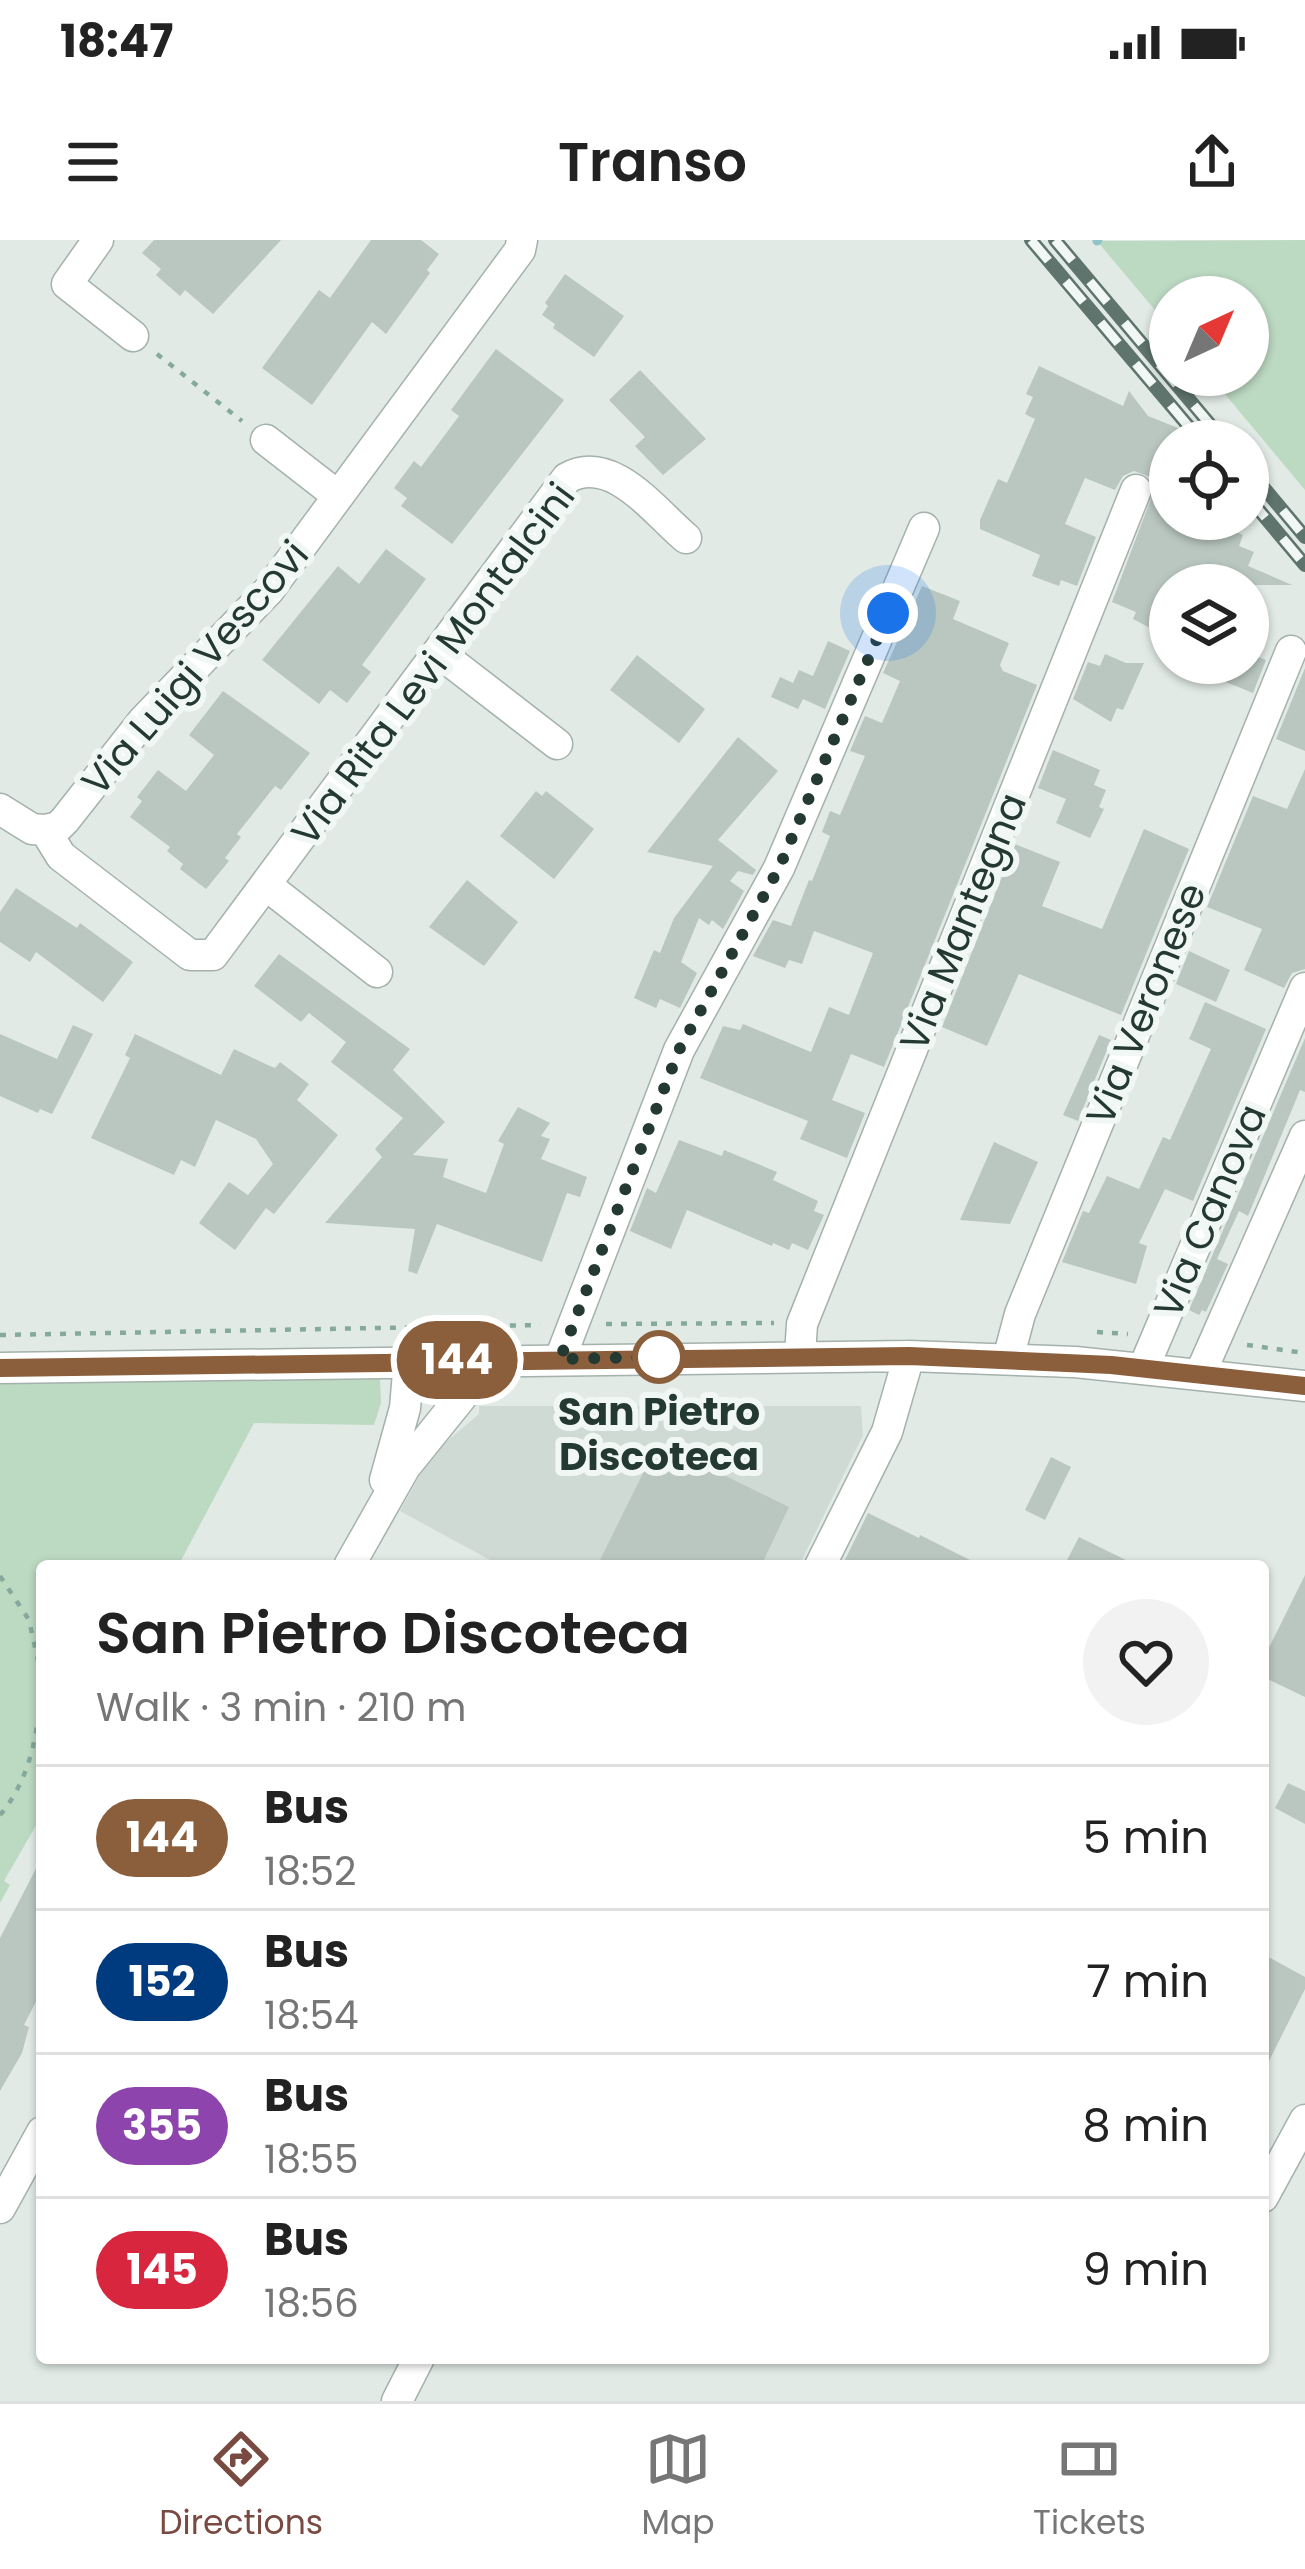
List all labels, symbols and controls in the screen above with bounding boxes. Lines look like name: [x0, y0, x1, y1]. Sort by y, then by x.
text: 18:47: [60, 10, 173, 73]
text: Transo: [558, 124, 747, 200]
icon: menu: [60, 129, 126, 195]
icon: share: [1179, 129, 1245, 195]
north arrow: [1149, 276, 1269, 396]
map controls: [1149, 276, 1269, 684]
button: locate: [1149, 420, 1269, 540]
street label: Via Rita Levi Montalcini: [278, 471, 588, 857]
street label: Via Luigi Vescovi: [69, 529, 321, 807]
button: layers: [1149, 564, 1269, 684]
your location: [858, 583, 918, 643]
street label: Via Mantegna: [886, 785, 1040, 1059]
street label: Via Veronese: [1072, 875, 1220, 1133]
street label: Via Canova: [1140, 1096, 1280, 1326]
line badge: 144: [388, 1321, 526, 1399]
text: 144: [421, 1330, 493, 1389]
marker: San Pietro Discoteca: [634, 1332, 684, 1382]
place label: San Pietro Discoteca: [558, 1384, 760, 1484]
text: San Pietro Discoteca: [96, 1593, 690, 1673]
button: heart: [1083, 1599, 1209, 1725]
text: Walk · 3 min · 210 m: [96, 1680, 466, 1735]
text: Bus: [264, 1776, 349, 1839]
text: 5 min: [1083, 1806, 1209, 1869]
text: 144: [126, 1808, 198, 1867]
text: 18:52: [264, 1844, 356, 1899]
text: Bus: [264, 1920, 349, 1983]
text: 7 min: [1086, 1950, 1209, 2013]
text: 152: [128, 1952, 196, 2011]
text: 18:54: [264, 1988, 358, 2043]
text: Bus: [264, 2064, 349, 2127]
text: 8 min: [1082, 2094, 1209, 2157]
text: 355: [122, 2096, 202, 2155]
text: 18:55: [264, 2132, 358, 2187]
text: Bus: [264, 2208, 349, 2271]
text: 9 min: [1082, 2238, 1209, 2301]
text: 145: [126, 2240, 198, 2299]
text: 18:56: [264, 2276, 359, 2331]
tab: Directions: [159, 2426, 323, 2548]
tab: Map: [642, 2426, 715, 2548]
tab: Tickets: [1033, 2426, 1146, 2548]

